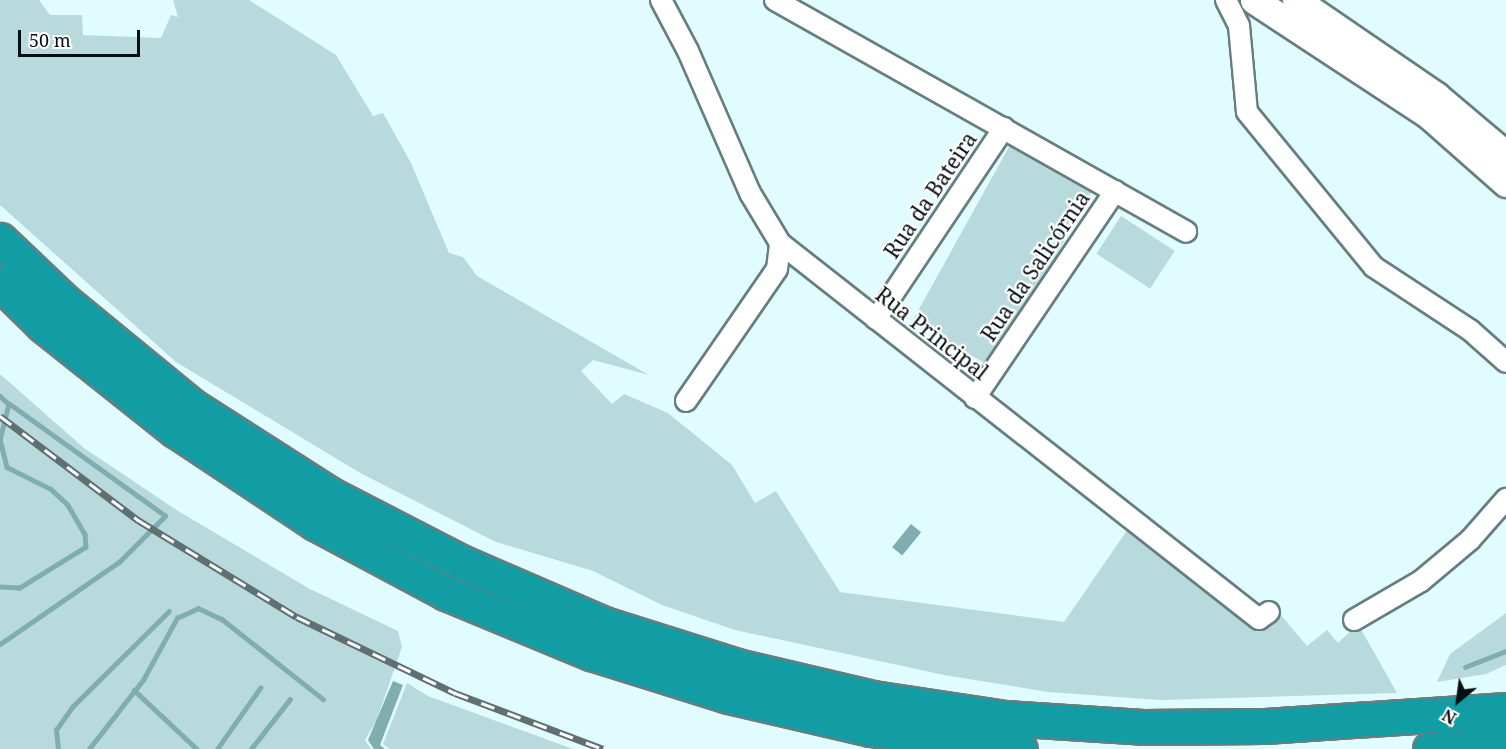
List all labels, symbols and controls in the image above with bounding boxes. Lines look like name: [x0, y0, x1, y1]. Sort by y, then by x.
scale bar: [21, 18, 142, 56]
text: 50 m: [29, 28, 71, 52]
street label: Rua da Bateira: [879, 127, 981, 263]
street label: Rua da Salicórnia: [975, 186, 1095, 346]
street label: Rua Principal: [871, 281, 993, 385]
north arrow: [1428, 671, 1488, 731]
text: N: [1438, 704, 1460, 729]

